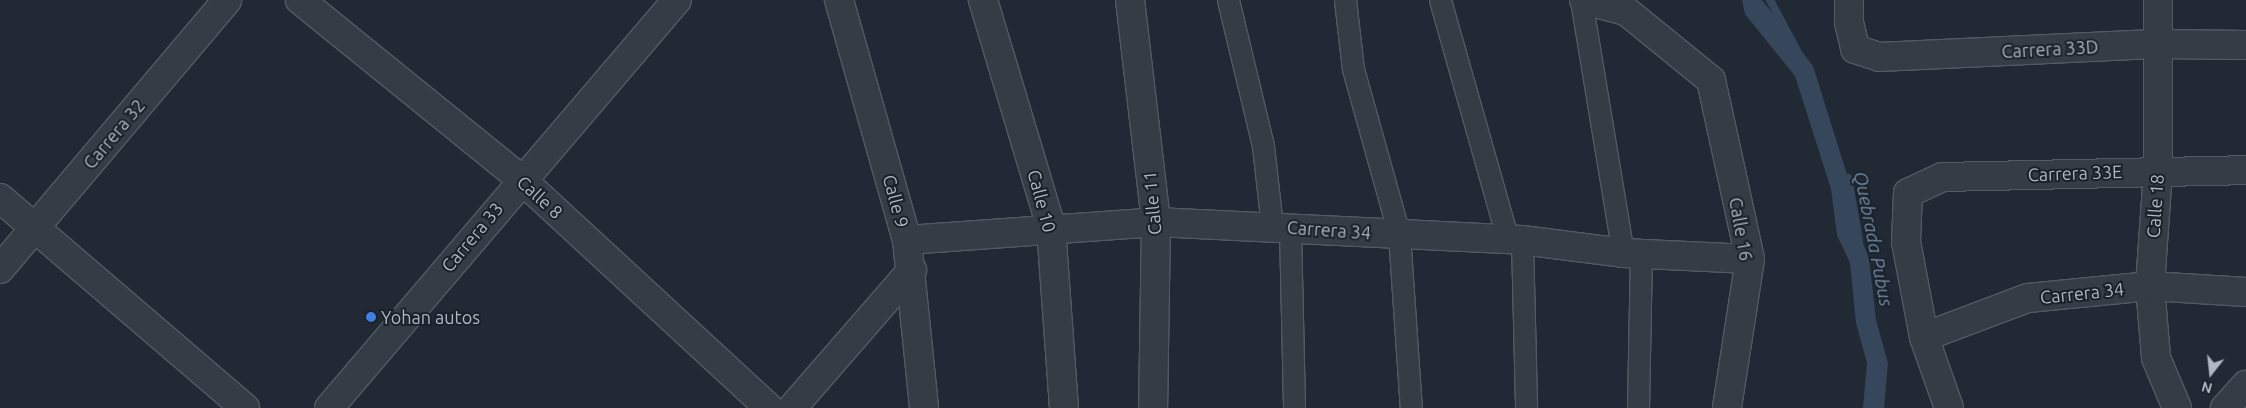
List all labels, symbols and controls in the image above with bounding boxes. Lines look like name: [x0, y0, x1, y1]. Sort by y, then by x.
street label: Carrera 33D: [2001, 36, 2099, 62]
street label: Carrera 32: [79, 95, 149, 173]
street label: Carrera 33E: [2027, 161, 2123, 185]
street label: Calle 10: [1023, 167, 1061, 235]
water label: Quebrada Pubus: [1849, 169, 1897, 309]
street label: Calle 11: [1138, 170, 1166, 236]
street label: Calle 8: [513, 171, 567, 223]
street label: Calle 9: [879, 172, 913, 230]
street label: Calle 18: [2142, 173, 2168, 239]
street label: Calle 16: [1725, 196, 1757, 262]
street label: Carrera 33: [437, 198, 507, 276]
street label: Carrera 34: [1286, 216, 1372, 244]
street label: Carrera 34: [2039, 278, 2125, 308]
place label: Yohan autos: [381, 306, 480, 328]
marker: Yohan autos: [365, 311, 377, 323]
north arrow: [2186, 348, 2236, 398]
text: N: [2200, 378, 2214, 397]

